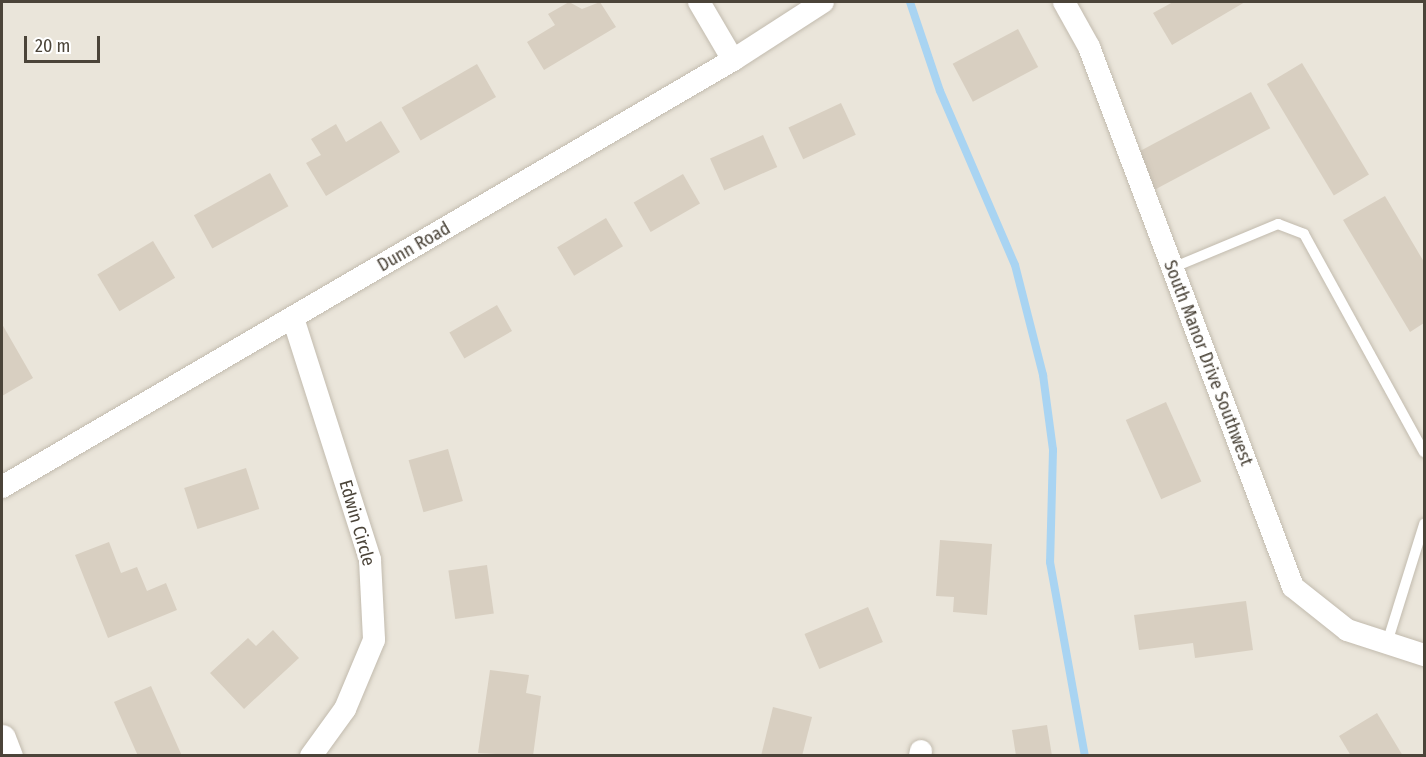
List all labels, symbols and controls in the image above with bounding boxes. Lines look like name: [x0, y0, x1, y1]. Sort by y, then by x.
scale bar: [27, 24, 104, 62]
text: 20 m: [35, 35, 70, 57]
street label: Dunn Road: [374, 218, 454, 276]
street label: South Manor Drive Southwest: [1159, 257, 1257, 469]
street label: Edwin Circle: [334, 477, 380, 569]

